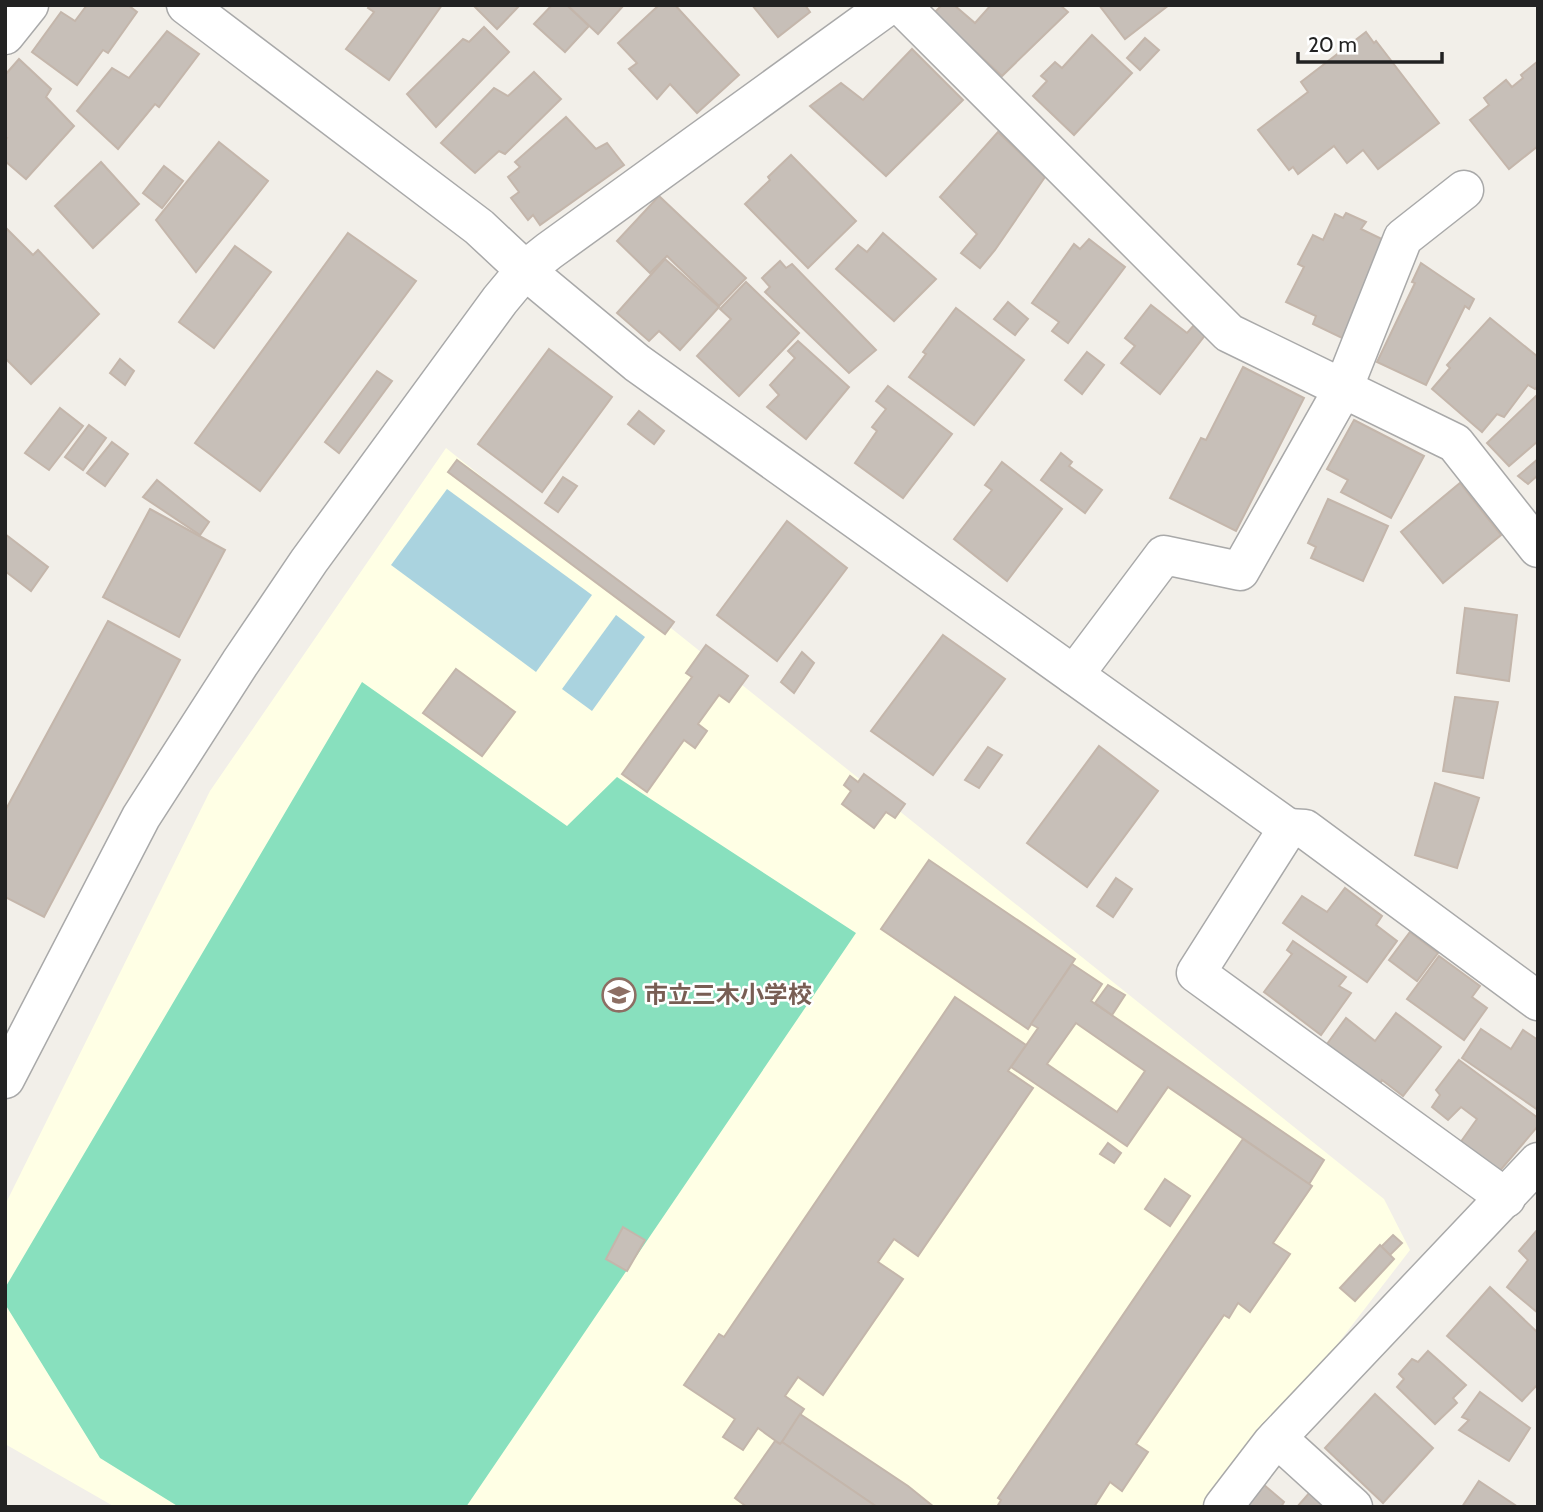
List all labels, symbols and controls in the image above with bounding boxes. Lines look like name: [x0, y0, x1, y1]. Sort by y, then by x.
scale bar: [1298, 21, 1442, 65]
text: 20 m: [1308, 32, 1357, 57]
school or university icon: 市立三木小学校: [600, 976, 638, 1014]
place label: 市立三木小学校: [644, 980, 812, 1009]

